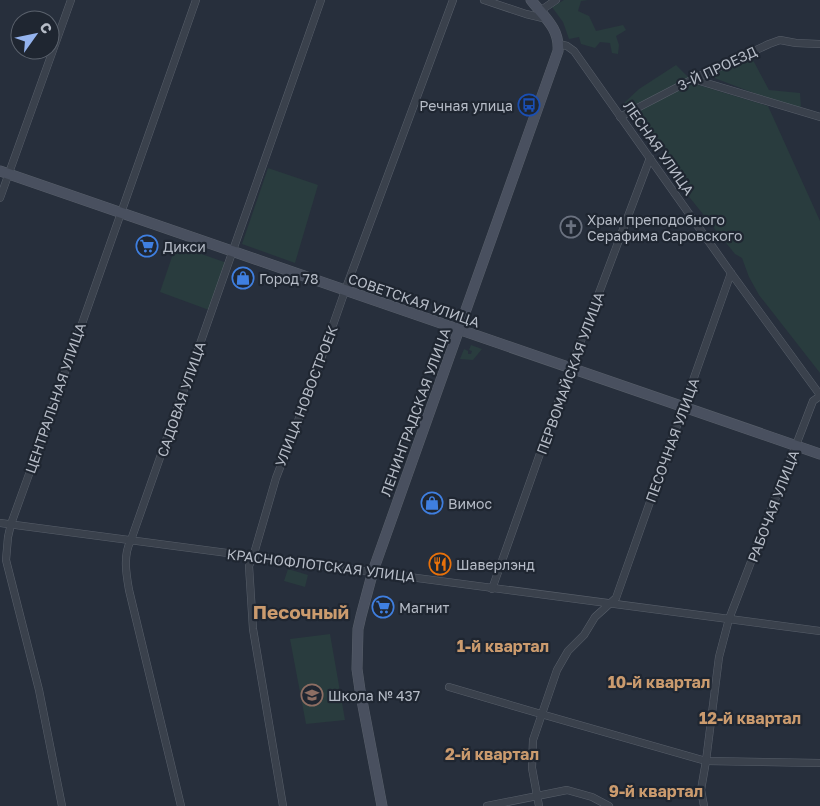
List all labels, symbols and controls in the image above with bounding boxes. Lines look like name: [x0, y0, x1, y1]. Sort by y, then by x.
north arrow: [10, 10, 60, 60]
text: С: [36, 19, 56, 36]
street label: 3-Й ПРОЕЗД: [675, 42, 759, 94]
bus stop icon: Речная улица: [517, 93, 541, 117]
place label: Речная улица: [419, 97, 513, 114]
street label: ЛЕСНАЯ УЛИЦА: [620, 98, 698, 199]
place label: Храм преподобного Серафима Саровского: [587, 211, 742, 244]
church icon: Храм преподобного Серафима Саровского: [559, 215, 583, 239]
supermarket icon: Дикси: [135, 234, 159, 258]
place label: Дикси: [163, 238, 206, 255]
shop icon: Город 78: [231, 266, 255, 290]
street label: СОВЕТСКАЯ УЛИЦА: [346, 269, 483, 331]
place label: Город 78: [259, 270, 319, 287]
street label: ПЕРВОМАЙСКАЯ УЛИЦА: [533, 289, 608, 457]
street label: ЦЕНТРАЛЬНАЯ УЛИЦА: [21, 320, 89, 476]
street label: УЛИЦА НОВОСТРОЕК: [271, 323, 341, 469]
street label: ЛЕНИНГРАДСКАЯ УЛИЦА: [377, 325, 454, 499]
street label: САДОВАЯ УЛИЦА: [153, 339, 209, 459]
street label: ПЕСОЧНАЯ УЛИЦА: [642, 375, 703, 504]
street label: РАБОЧАЯ УЛИЦА: [744, 447, 802, 564]
shop icon: Вимос: [420, 491, 444, 515]
place label: Вимос: [448, 495, 492, 512]
street label: КРАСНОФЛОТСКАЯ УЛИЦА: [226, 545, 417, 585]
restaurant icon: Шаверлэнд: [428, 552, 452, 576]
place label: Шаверлэнд: [456, 556, 535, 573]
supermarket icon: Магнит: [371, 595, 395, 619]
place label: Магнит: [399, 599, 449, 616]
district label: Песочный: [253, 600, 349, 623]
district label: 1-й квартал: [457, 636, 549, 656]
district label: 10-й квартал: [608, 672, 710, 692]
school or university icon: Школа № 437: [300, 683, 324, 707]
place label: Школа № 437: [328, 687, 420, 704]
district label: 12-й квартал: [699, 708, 801, 728]
district label: 2-й квартал: [445, 744, 539, 764]
district label: 9-й квартал: [609, 781, 703, 801]

